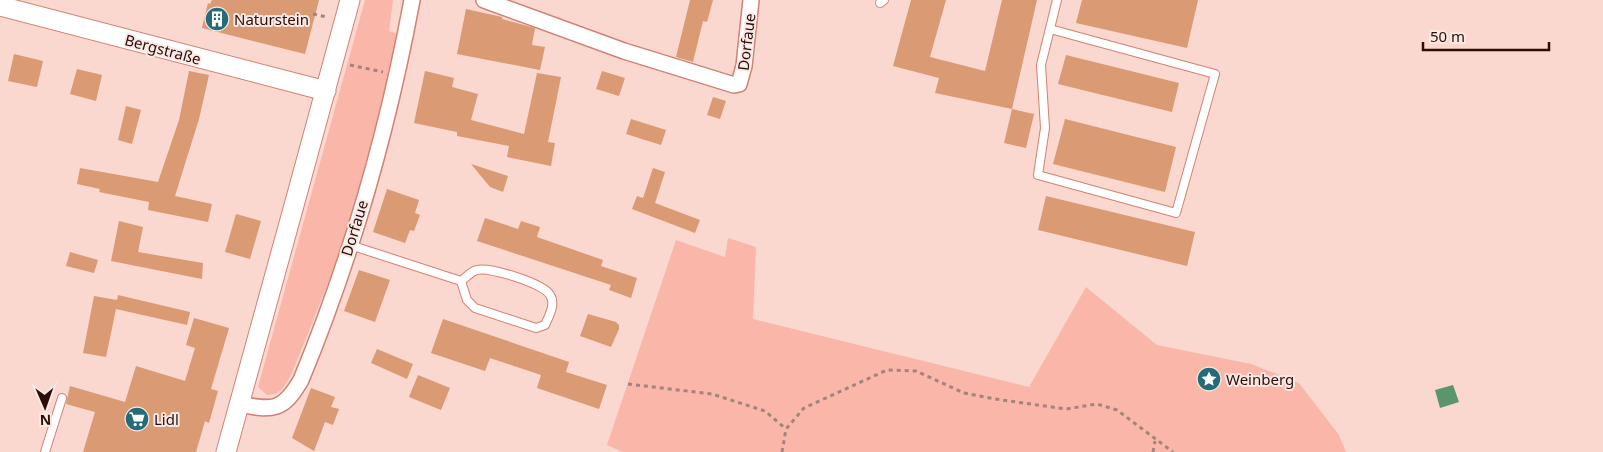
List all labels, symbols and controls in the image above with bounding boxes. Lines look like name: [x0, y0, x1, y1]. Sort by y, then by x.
building icon: Naturstein: [204, 6, 230, 32]
place label: Naturstein: [234, 9, 309, 29]
street label: Dorfaue: [733, 12, 759, 72]
scale bar: [1423, 20, 1549, 52]
text: 50 m: [1430, 26, 1465, 46]
street label: Bergstraße: [123, 29, 203, 69]
street label: Dorfaue: [336, 198, 372, 258]
place icon: Weinberg: [1196, 366, 1222, 392]
place label: Weinberg: [1226, 369, 1294, 389]
north arrow: [20, 382, 70, 432]
supermarket icon: Lidl: [124, 406, 150, 432]
place label: Lidl: [154, 409, 179, 429]
text: N: [39, 411, 51, 430]

